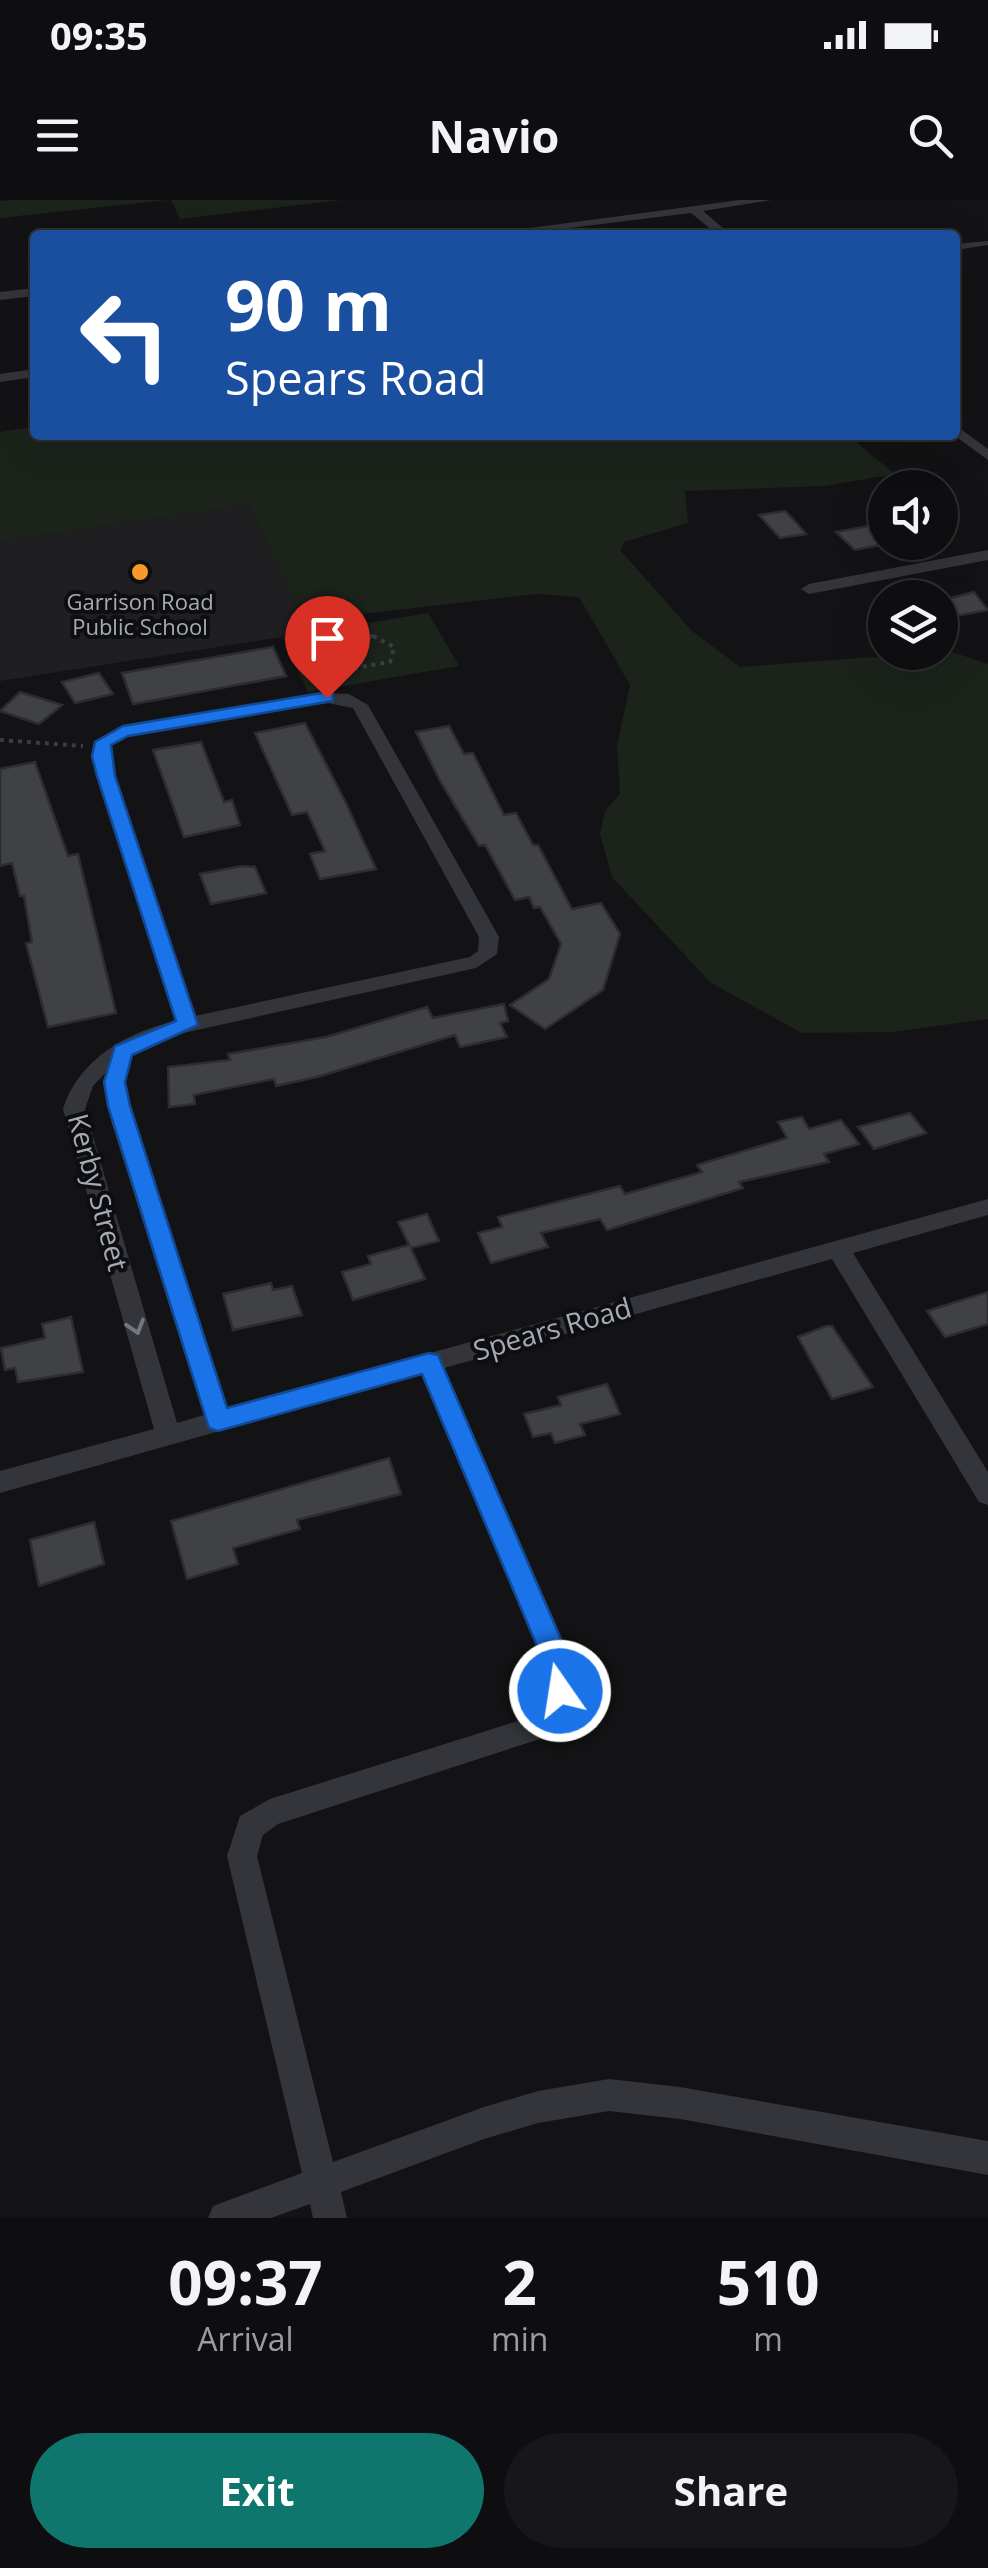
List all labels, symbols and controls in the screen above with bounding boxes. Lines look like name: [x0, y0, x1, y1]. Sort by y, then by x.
text: 09:35: [50, 9, 148, 61]
text: Navio: [429, 105, 559, 166]
icon: menu: [30, 108, 85, 163]
icon: search: [903, 108, 958, 163]
text: 90 m: [225, 256, 392, 352]
icon: left: [60, 270, 190, 400]
text: Spears Road: [225, 347, 486, 408]
map controls: [868, 470, 958, 670]
button: sound: [868, 470, 958, 560]
marker: Garrison Road Public School: [129, 561, 151, 583]
button: layers: [868, 580, 958, 670]
place label: Garrison Road Public School: [66, 586, 214, 641]
pin: [285, 596, 370, 699]
icon: arrive: [300, 611, 355, 666]
street label: Kerby Street: [60, 1109, 138, 1275]
street label: Spears Road: [469, 1287, 635, 1369]
one-way arrow: [124, 1317, 145, 1334]
position arrow: [508, 1639, 612, 1743]
text: 09:37: [168, 2241, 323, 2323]
text: 2: [503, 2241, 537, 2323]
text: 510: [717, 2241, 820, 2323]
text: Arrival: [197, 2317, 294, 2360]
text: min: [491, 2317, 548, 2360]
text: m: [753, 2317, 783, 2360]
button: Exit: [30, 2433, 484, 2548]
button: Share: [504, 2433, 958, 2548]

